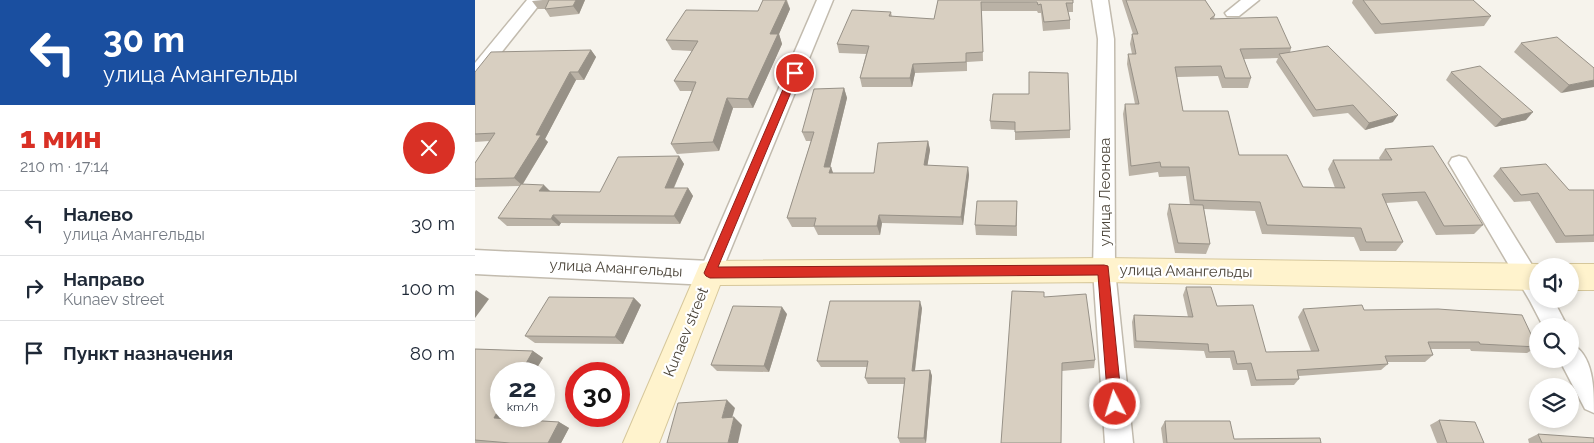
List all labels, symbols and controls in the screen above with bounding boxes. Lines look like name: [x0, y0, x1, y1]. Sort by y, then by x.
text: 30 m: [103, 19, 185, 60]
icon: left: [20, 20, 85, 85]
pin: [774, 52, 816, 94]
icon: arrive: [781, 59, 809, 87]
text: улица Амангельды: [103, 61, 298, 87]
text: 1 мин: [20, 120, 102, 155]
button: close: [403, 122, 455, 174]
street label: улица Леонова: [1096, 138, 1114, 246]
text: 210 m · 17:14: [20, 157, 109, 176]
text: Налево: [63, 203, 133, 225]
icon: left: [20, 209, 48, 237]
text: 30 m: [411, 212, 455, 234]
text: улица Амангельды: [63, 225, 205, 244]
street label: улица Амангельды: [549, 256, 683, 280]
map controls: [1529, 258, 1579, 428]
button: sound: [1529, 258, 1579, 308]
street label: улица Амангельды: [1119, 261, 1253, 281]
text: Направо: [63, 268, 144, 290]
icon: right: [20, 274, 48, 302]
text: 100 m: [401, 277, 455, 299]
street label: Kunaev street: [660, 285, 712, 379]
text: Kunaev street: [63, 290, 164, 309]
button: search: [1529, 318, 1579, 368]
icon: arrive: [20, 339, 48, 367]
text: Пункт назначения: [63, 342, 233, 364]
text: 80 m: [410, 342, 455, 364]
speed limit sign: 30: [565, 362, 630, 427]
text: 22: [508, 373, 537, 403]
position arrow: [1088, 377, 1140, 429]
button: layers: [1529, 378, 1579, 428]
text: km/h: [507, 400, 538, 414]

